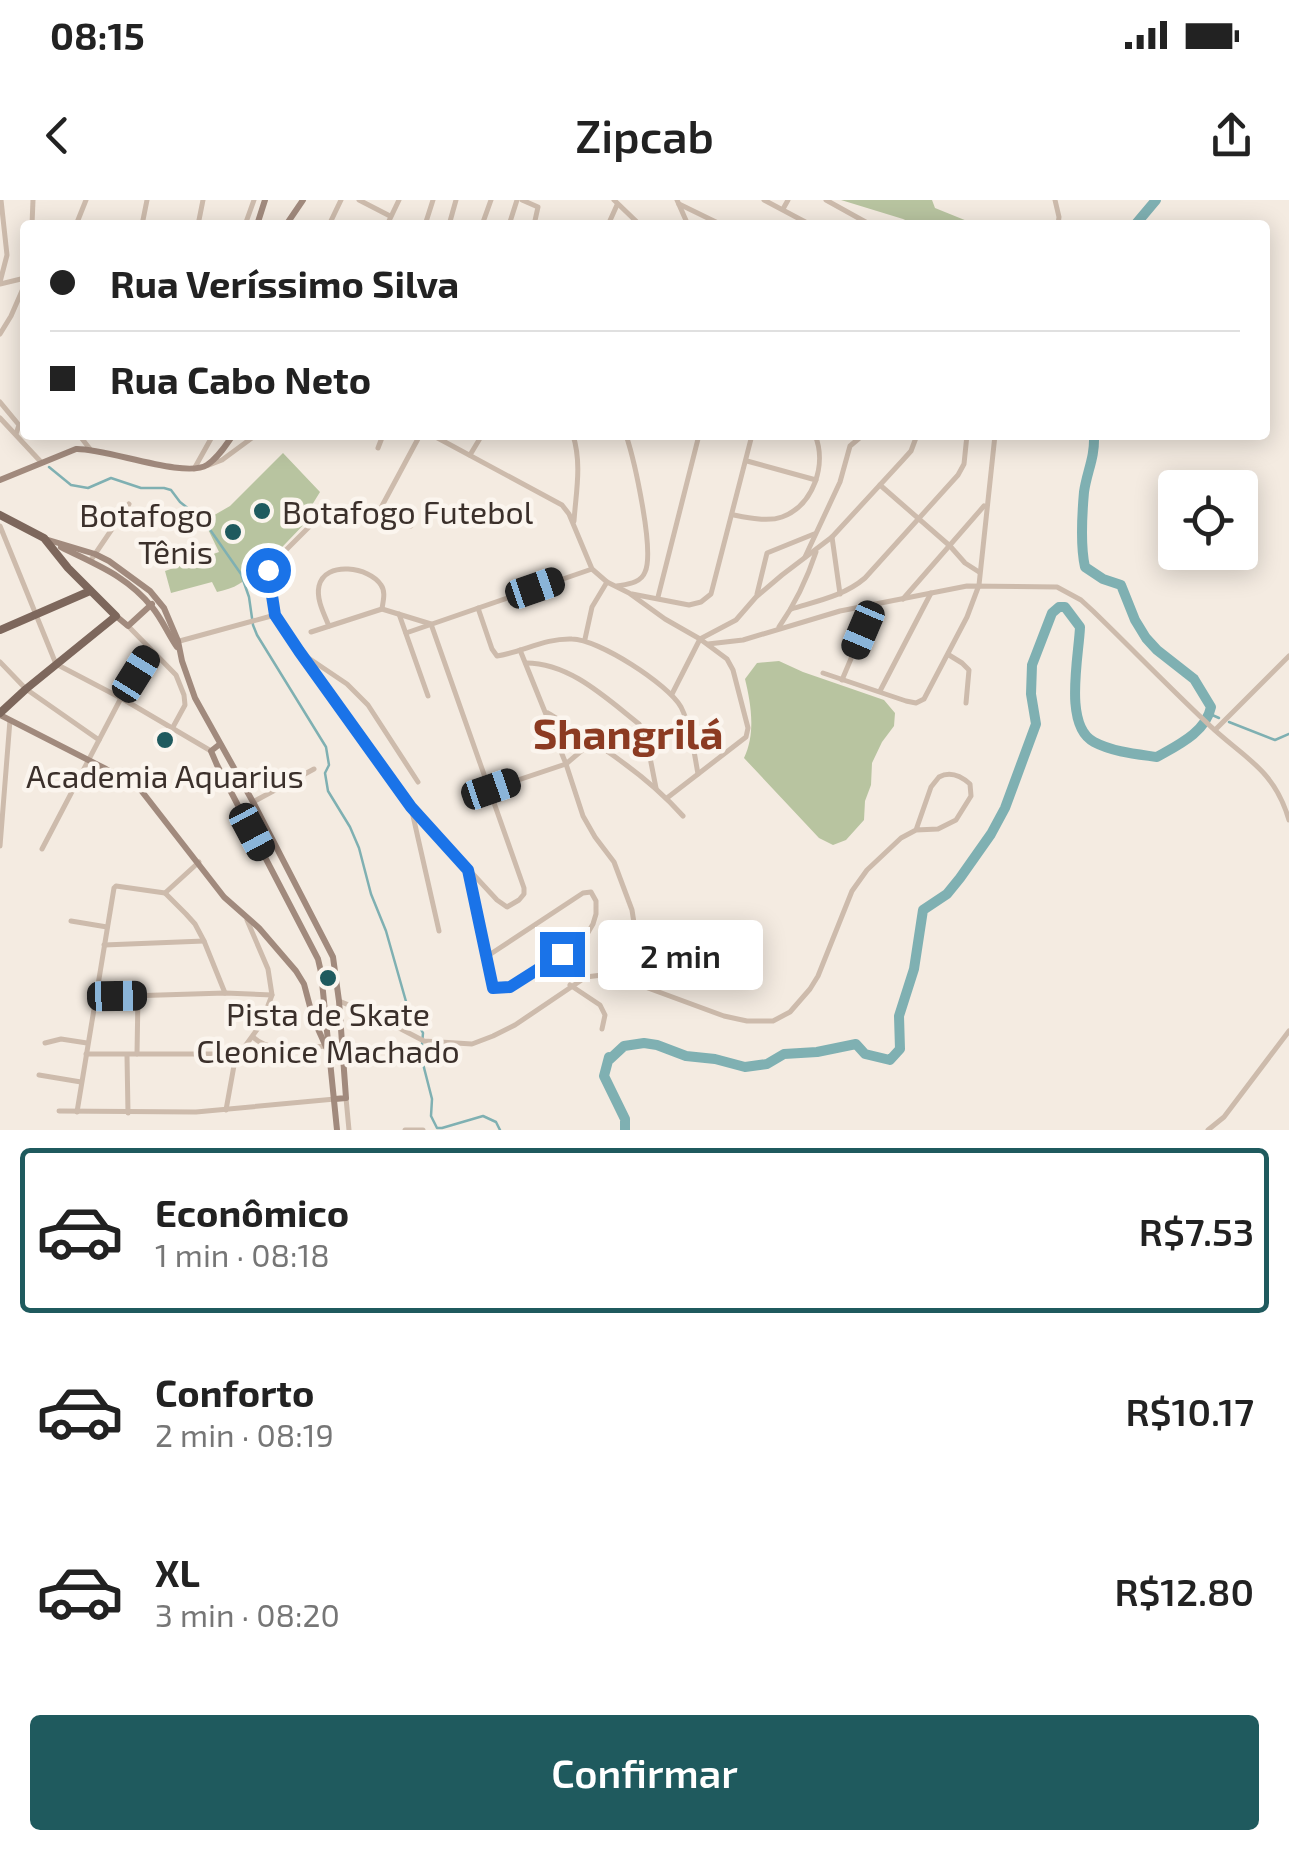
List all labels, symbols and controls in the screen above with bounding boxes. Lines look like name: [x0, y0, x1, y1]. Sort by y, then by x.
text: 08:15: [50, 12, 145, 58]
icon: back: [30, 108, 85, 163]
text: Zipcab: [575, 108, 714, 162]
icon: share: [1204, 108, 1259, 163]
text: Rua Veríssimo Silva: [110, 260, 459, 306]
text: Rua Cabo Neto: [110, 356, 371, 402]
map controls: [1158, 470, 1258, 570]
button: locate: [1158, 470, 1258, 570]
place label: Botafogo Futebol: [282, 492, 534, 530]
place label: Botafogo Tênis: [79, 495, 213, 570]
marker: Botafogo Futebol: [251, 500, 273, 522]
marker: Botafogo Tênis: [222, 521, 244, 543]
route start: [246, 548, 291, 593]
car: [502, 564, 568, 612]
car: [837, 597, 889, 663]
car: [107, 641, 165, 707]
district label: Shangrilá: [533, 707, 723, 757]
marker: Academia Aquarius: [154, 729, 176, 751]
place label: Academia Aquarius: [26, 756, 304, 794]
car: [458, 765, 524, 813]
car: [225, 798, 279, 866]
callout: 2 min: [597, 919, 762, 989]
route end: [540, 932, 585, 977]
text: 2 min: [640, 936, 721, 974]
marker: Pista de Skate Cleonice Machado: [317, 967, 339, 989]
car: [87, 980, 147, 1012]
place label: Pista de Skate Cleonice Machado: [196, 994, 460, 1069]
icon: car: [35, 1186, 125, 1276]
text: Econômico: [155, 1189, 349, 1235]
text: R$7.53: [1139, 1208, 1254, 1254]
text: 1 min · 08:18: [155, 1235, 330, 1273]
icon: car: [35, 1366, 125, 1456]
text: Conforto: [155, 1369, 314, 1415]
text: R$10.17: [1126, 1388, 1254, 1434]
text: 2 min · 08:19: [155, 1415, 334, 1453]
icon: car: [35, 1546, 125, 1636]
text: XL: [155, 1549, 200, 1595]
text: R$12.80: [1114, 1568, 1254, 1614]
text: 3 min · 08:20: [155, 1595, 340, 1633]
button: Confirmar: [30, 1715, 1259, 1830]

